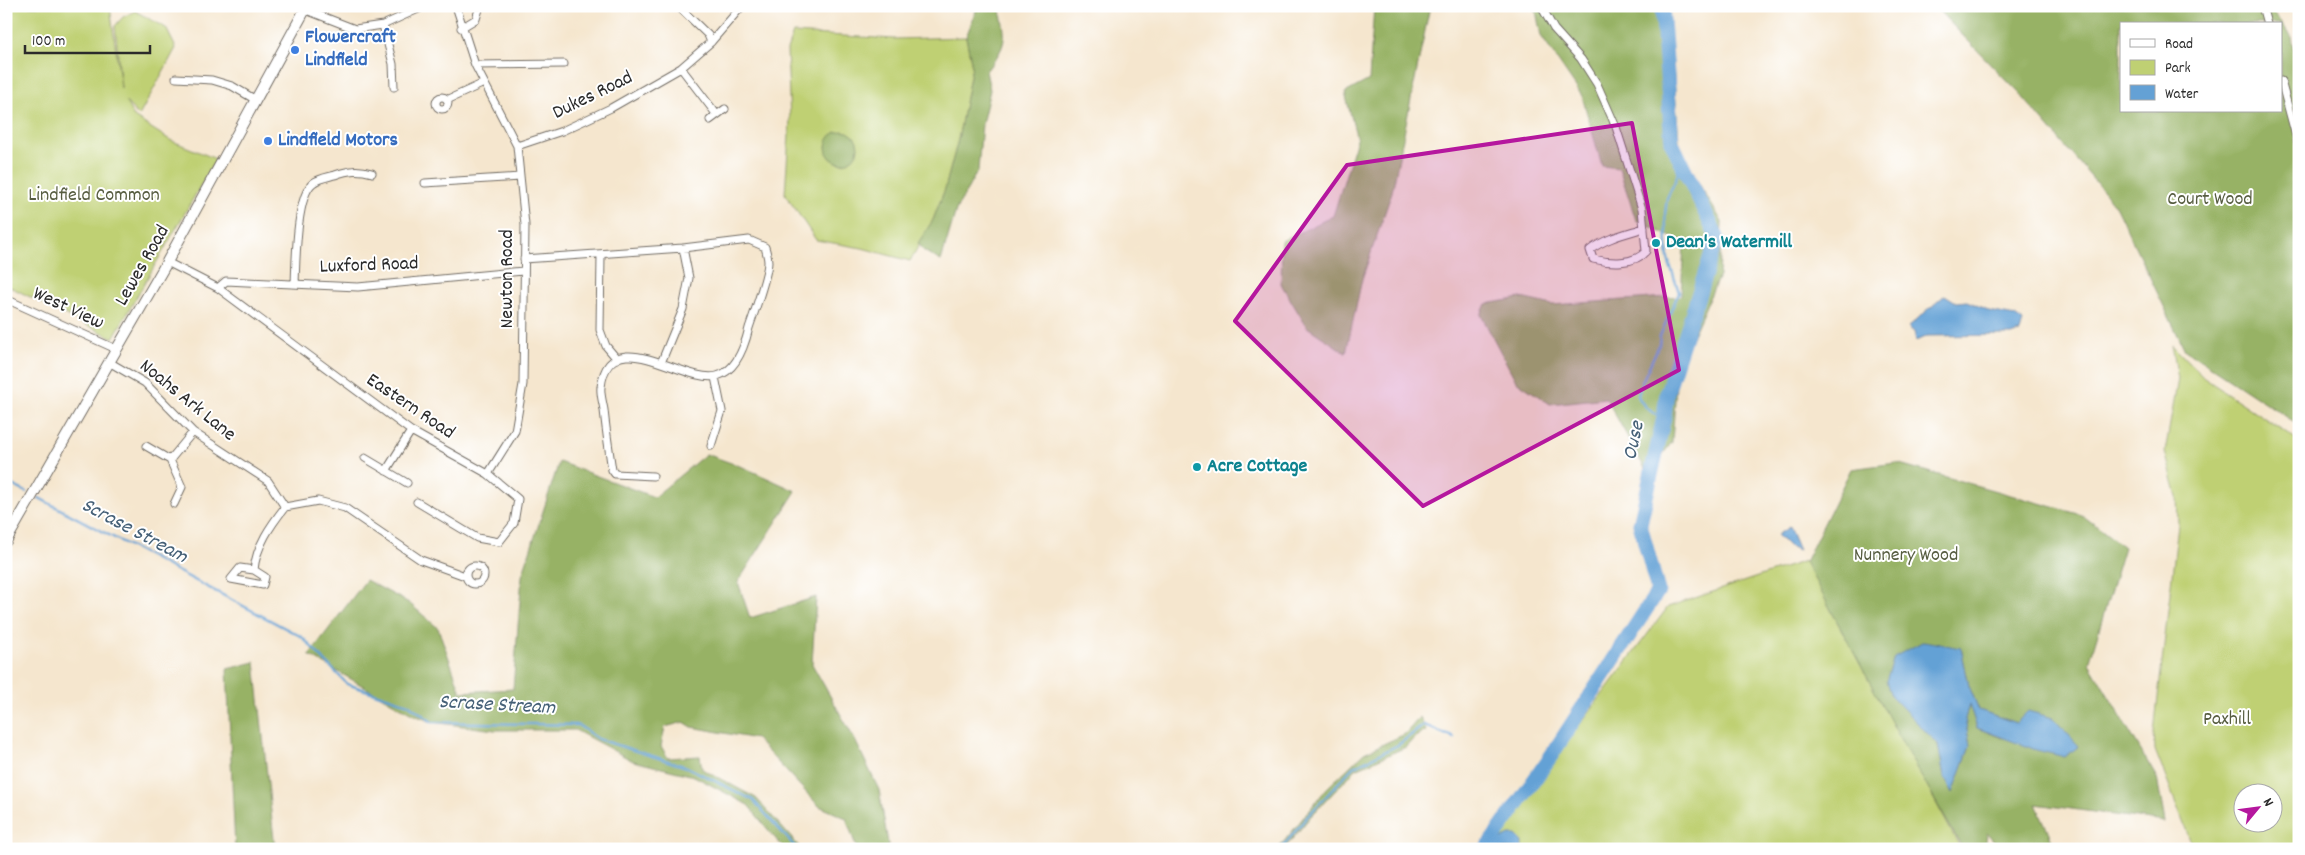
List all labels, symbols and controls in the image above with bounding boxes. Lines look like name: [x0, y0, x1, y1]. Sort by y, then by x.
scale bar: [25, 22, 150, 54]
legend: [2120, 22, 2282, 112]
place label: Flowercraft Lindfield: [305, 24, 397, 75]
text: 100 m: [32, 31, 65, 53]
text: Road: [2165, 34, 2193, 56]
marker: Flowercraft Lindfield: [289, 44, 301, 56]
text: Park: [2165, 58, 2191, 80]
street label: Dukes Road: [548, 64, 638, 128]
text: Water: [2165, 84, 2199, 106]
place label: Lindfield Motors: [278, 127, 398, 155]
marker: Lindfield Motors: [262, 135, 274, 147]
park label: Lindfield Common: [28, 182, 160, 210]
park label: Court Wood: [2167, 186, 2253, 214]
street label: Lewes Road: [109, 220, 177, 312]
street label: Newton Road: [494, 229, 522, 329]
place label: Dean's Watermill: [1666, 229, 1792, 257]
marker: Dean's Watermill: [1650, 237, 1662, 249]
street label: Luxford Road: [319, 250, 419, 282]
street label: West View: [28, 280, 108, 338]
street label: Noahs Ark Lane: [133, 353, 241, 449]
street label: Eastern Road: [360, 367, 460, 447]
water label: Ouse: [1616, 417, 1654, 463]
place label: Acre Cottage: [1207, 453, 1307, 481]
marker: Acre Cottage: [1191, 461, 1203, 473]
water label: Scrase Stream: [75, 491, 193, 573]
park label: Nunnery Wood: [1854, 542, 1958, 570]
water label: Scrase Stream: [438, 688, 557, 724]
park label: Paxhill: [2203, 706, 2251, 734]
north arrow: [2232, 782, 2282, 832]
text: N: [2257, 795, 2278, 811]

